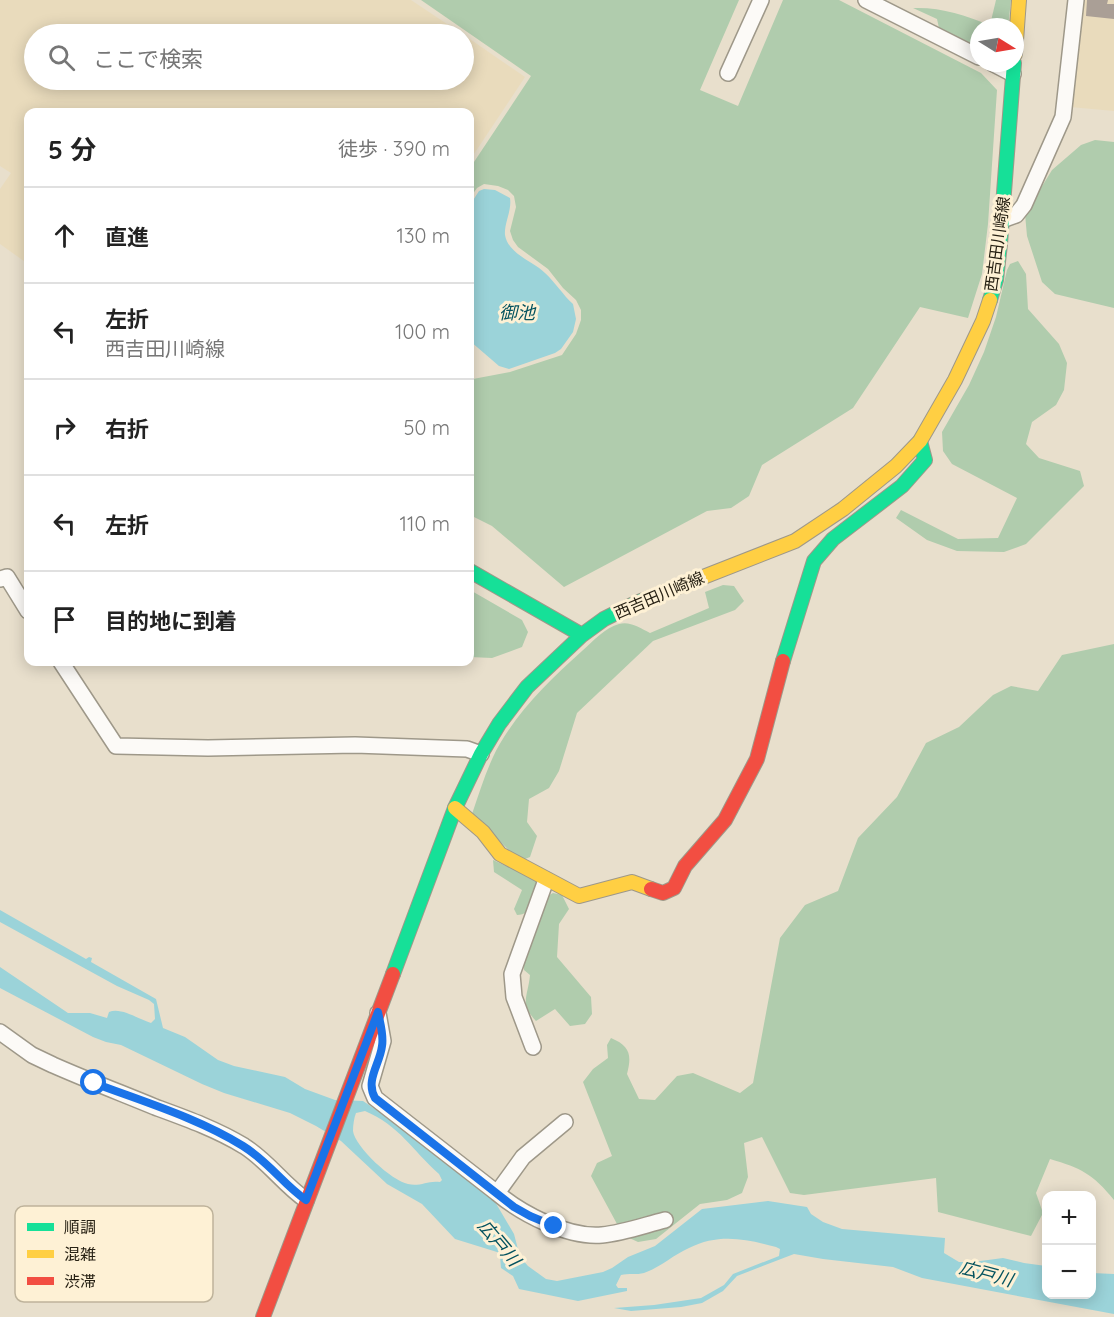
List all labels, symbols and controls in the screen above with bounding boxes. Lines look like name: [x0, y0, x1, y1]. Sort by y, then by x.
north arrow: [970, 18, 1024, 72]
search box: [24, 24, 474, 90]
icon: search: [45, 41, 78, 74]
text: ここで検索: [93, 45, 203, 73]
text: 5 分: [48, 133, 96, 166]
text: 徒歩 · 390 m: [338, 136, 450, 161]
street label: 西吉田川崎線: [980, 195, 1014, 293]
icon: ahead: [48, 219, 81, 252]
text: 直進: [105, 223, 149, 251]
text: 130 m: [397, 223, 450, 248]
water label: 御池: [499, 301, 537, 324]
text: 左折: [105, 305, 149, 333]
icon: left: [48, 315, 81, 348]
text: 100 m: [395, 319, 450, 344]
text: 西吉田川崎線: [105, 336, 225, 361]
icon: right: [48, 411, 81, 444]
text: 右折: [105, 415, 149, 443]
text: 50 m: [404, 415, 450, 440]
icon: left: [48, 507, 81, 540]
text: 左折: [105, 511, 149, 539]
text: 110 m: [400, 511, 450, 536]
street label: 西吉田川崎線: [611, 567, 707, 623]
icon: arrive: [48, 603, 81, 636]
text: 目的地に到着: [105, 607, 237, 635]
route start: [80, 1069, 106, 1095]
map controls: [1042, 1191, 1096, 1299]
button: +: [1042, 1191, 1096, 1245]
legend: [15, 1206, 213, 1302]
route end: [540, 1212, 566, 1238]
water label: 広戸川: [473, 1215, 527, 1272]
text: 順調: [64, 1217, 96, 1237]
text: 混雑: [64, 1244, 96, 1264]
button: −: [1042, 1245, 1096, 1299]
water label: 広戸川: [957, 1255, 1017, 1292]
text: 渋滞: [64, 1271, 96, 1291]

